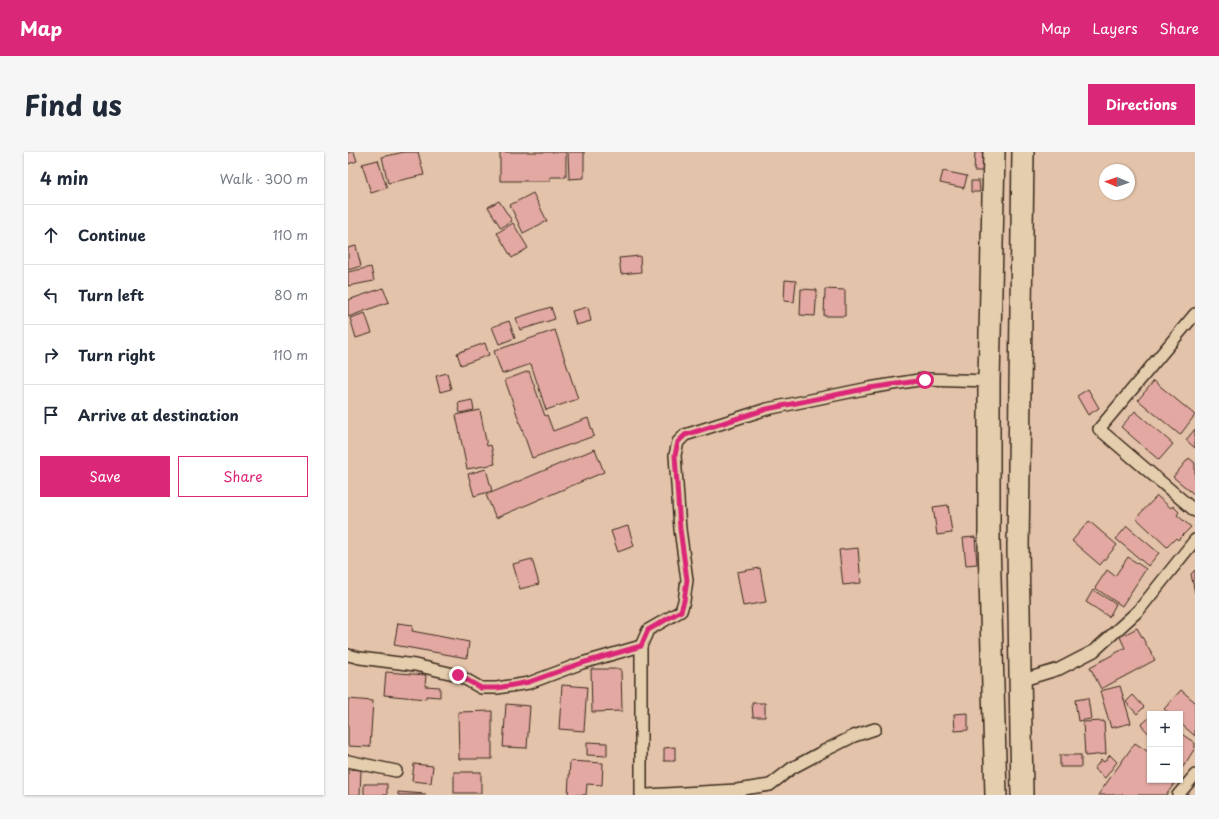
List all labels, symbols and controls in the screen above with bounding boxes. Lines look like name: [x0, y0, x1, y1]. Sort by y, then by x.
text: Map: [20, 14, 62, 42]
text: Map: [1041, 18, 1071, 39]
text: Layers: [1093, 18, 1138, 39]
text: Share: [1160, 18, 1199, 39]
text: Find us: [24, 83, 122, 126]
button: Directions: [1088, 84, 1195, 125]
north arrow: [1099, 164, 1135, 200]
text: 4 min: [40, 165, 88, 191]
text: Walk · 300 m: [220, 169, 308, 188]
text: Continue: [78, 223, 146, 246]
icon: ahead: [40, 224, 62, 246]
text: 110 m: [273, 225, 308, 244]
text: Turn left: [78, 283, 144, 306]
icon: left: [40, 284, 62, 306]
text: 80 m: [274, 285, 308, 304]
text: Turn right: [78, 343, 155, 366]
icon: right: [40, 344, 62, 366]
text: 110 m: [273, 345, 308, 364]
route start: [916, 371, 934, 389]
text: Arrive at destination: [78, 403, 239, 426]
icon: arrive: [40, 404, 62, 426]
button: Save: [40, 456, 170, 497]
button: Share: [178, 456, 308, 497]
route end: [449, 666, 467, 684]
map controls: [1147, 711, 1183, 783]
button: +: [1147, 711, 1183, 747]
button: −: [1147, 747, 1183, 783]

